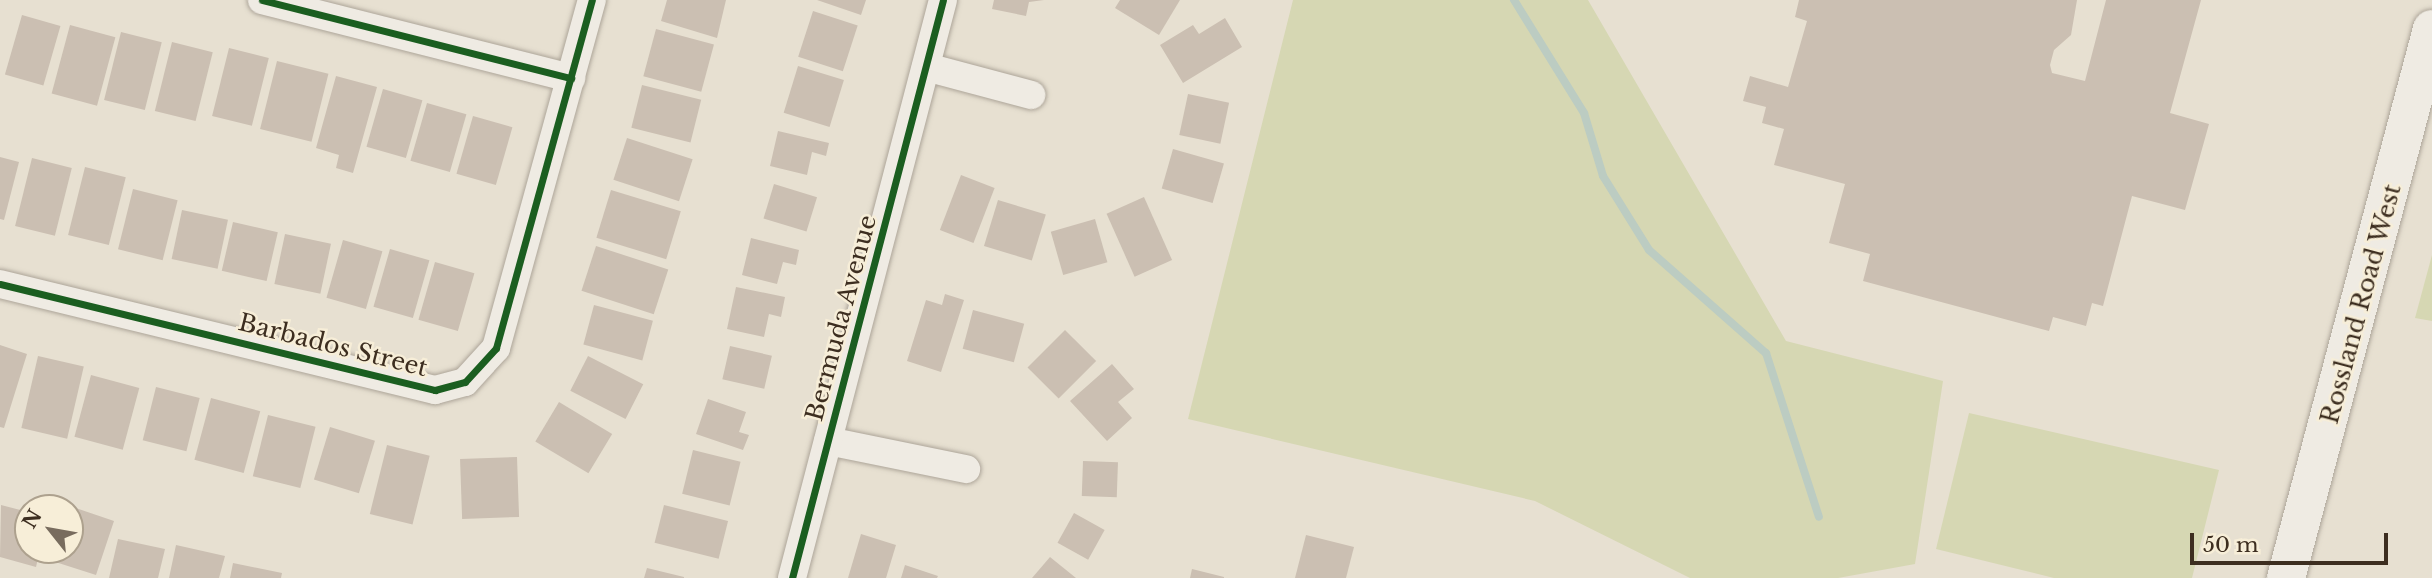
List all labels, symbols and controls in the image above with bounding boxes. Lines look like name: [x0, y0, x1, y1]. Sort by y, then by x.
street label: Rossland Road West: [2315, 181, 2407, 427]
street label: Bermuda Avenue: [799, 211, 883, 425]
street label: Barbados Street: [235, 308, 431, 382]
north arrow: [14, 494, 84, 564]
text: N: [18, 505, 47, 533]
scale bar: [2194, 518, 2392, 562]
text: 50 m: [2203, 532, 2258, 558]

